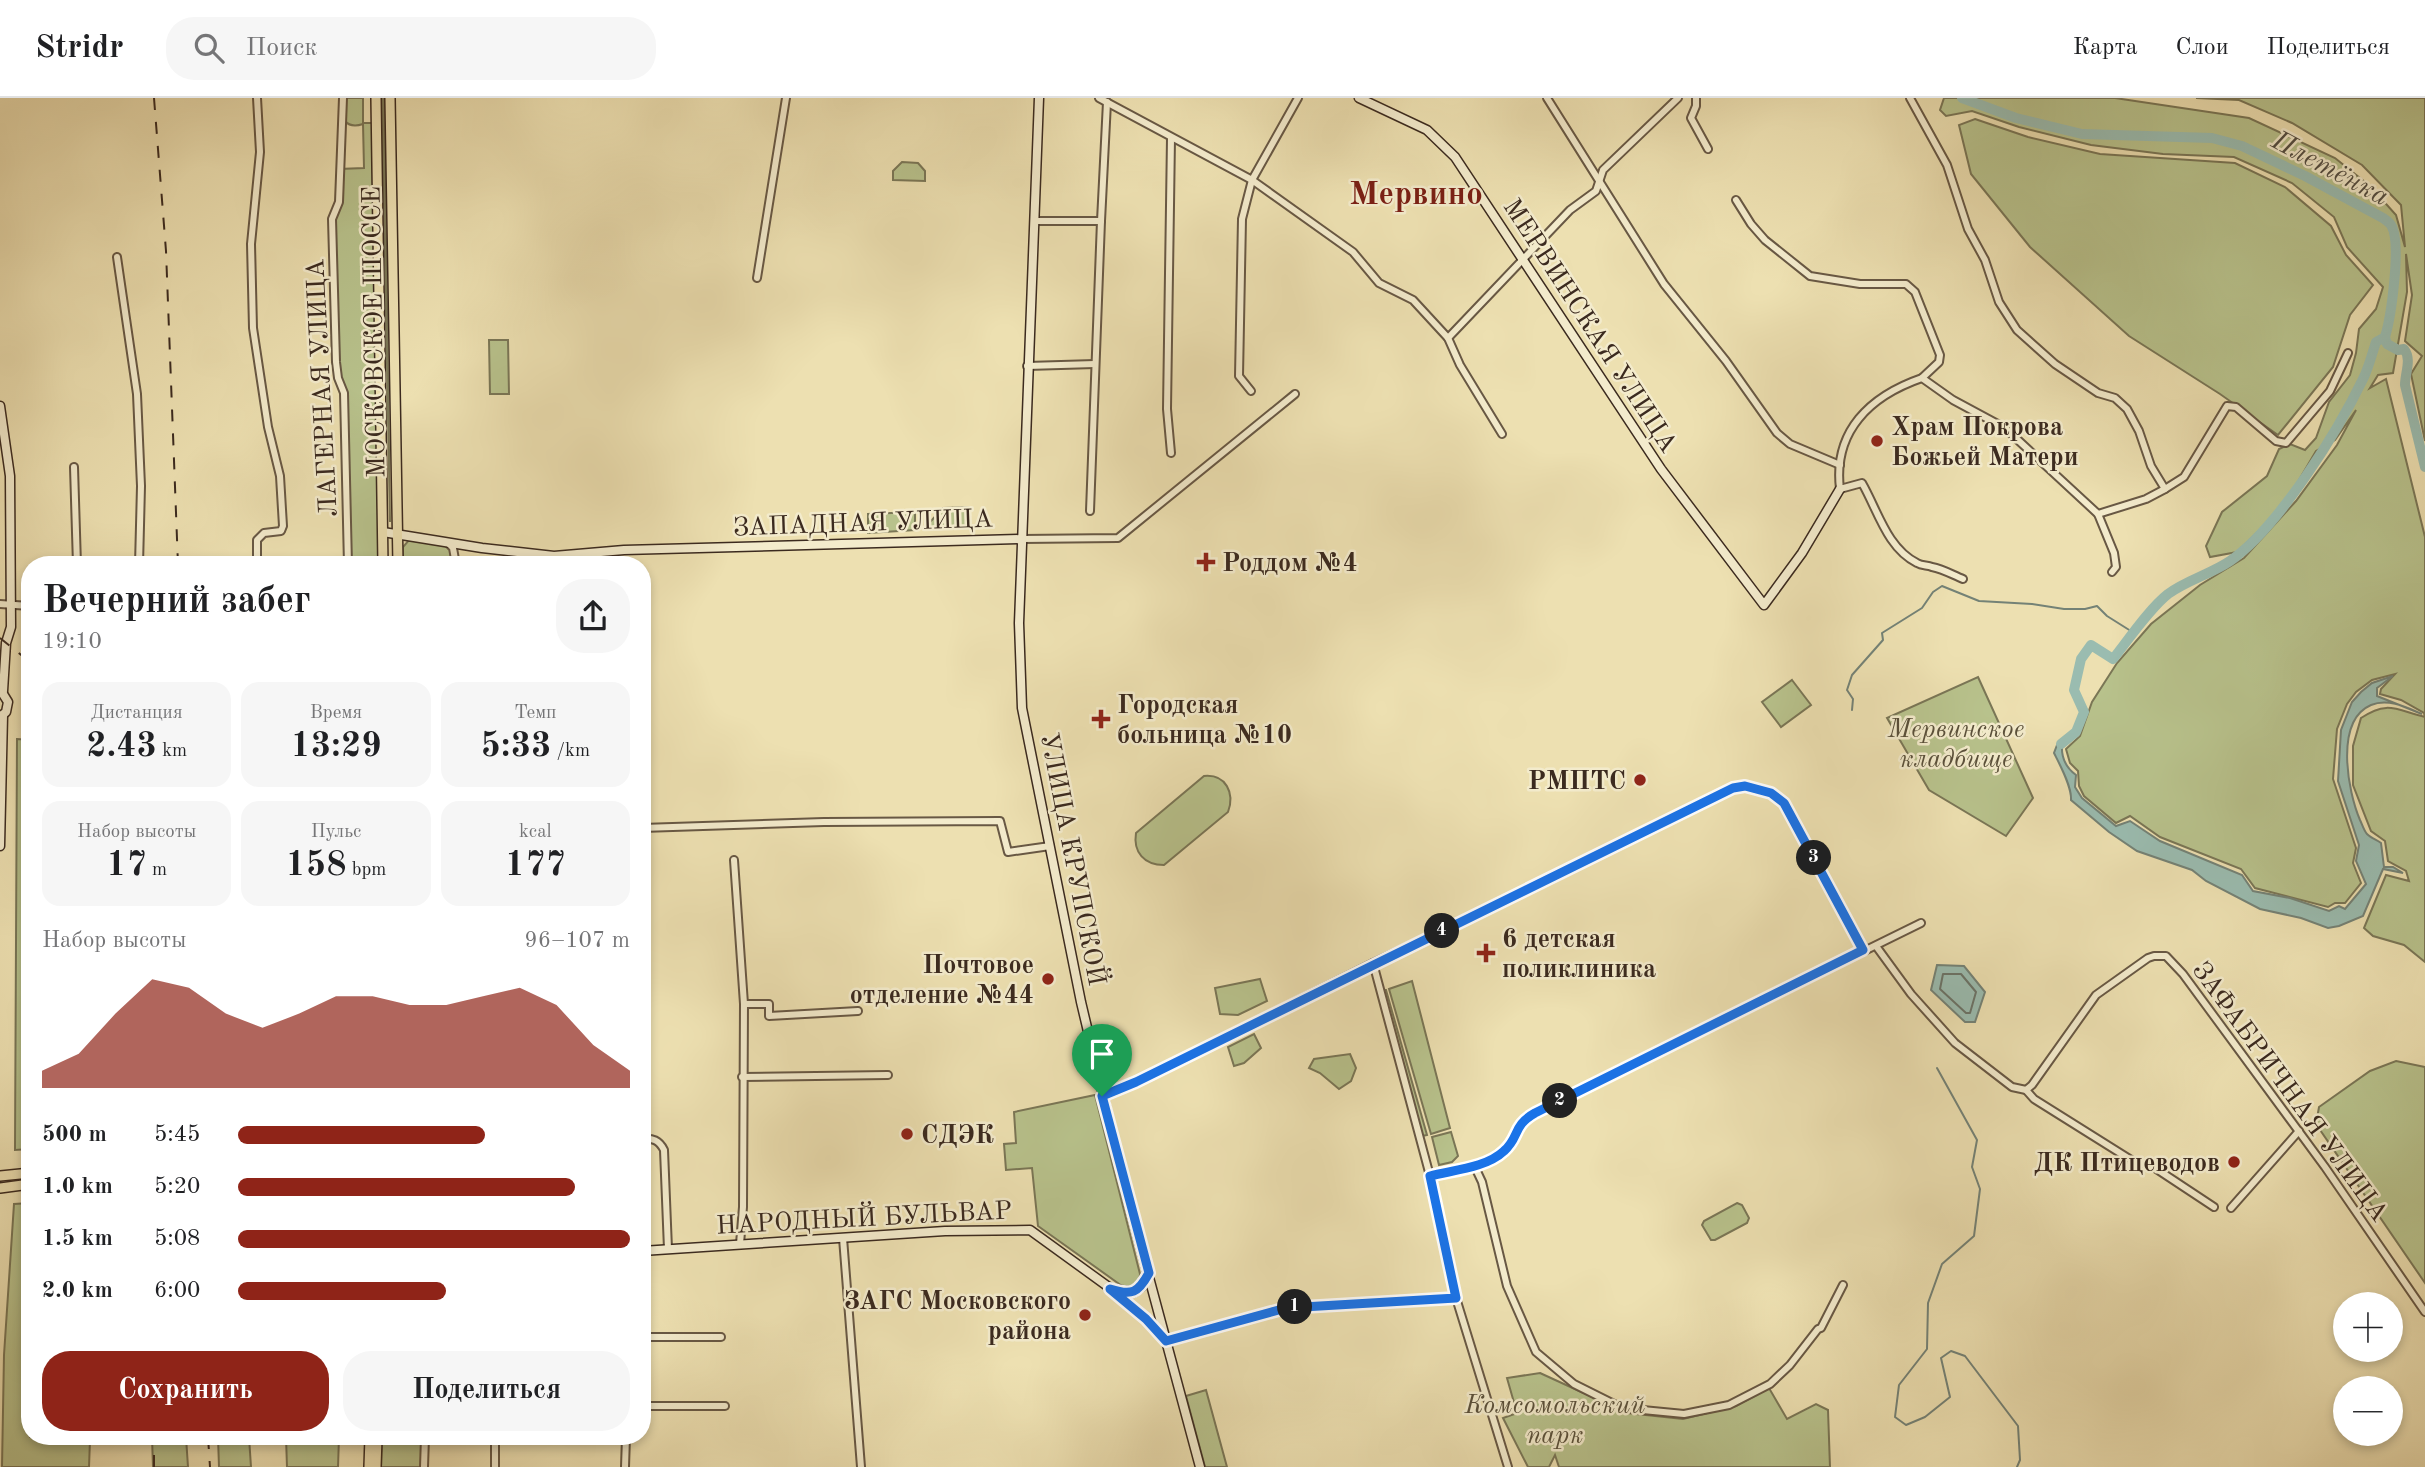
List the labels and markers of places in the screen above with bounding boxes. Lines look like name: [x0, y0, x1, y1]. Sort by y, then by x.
place label: Храм Покрова Божьей Матери: [1891, 415, 2079, 471]
marker: Храм Покрова Божьей Матери: [1869, 433, 1885, 449]
place label: Роддом №4: [1222, 551, 1358, 577]
marker: Роддом №4: [1196, 552, 1216, 572]
place label: Городская больница №10: [1117, 693, 1292, 749]
marker: Городская больница №10: [1091, 709, 1111, 729]
place label: РМПТС: [1528, 769, 1626, 795]
marker: РМПТС: [1632, 772, 1648, 788]
pin: 3: [1797, 840, 1832, 876]
pin: 4: [1424, 914, 1460, 948]
place label: 6 детская поликлиника: [1502, 927, 1656, 983]
marker: 6 детская поликлиника: [1476, 943, 1496, 963]
place label: Почтовое отделение №44: [850, 953, 1034, 1009]
marker: Почтовое отделение №44: [1040, 971, 1056, 987]
pin: [1072, 1024, 1132, 1096]
pin: 2: [1542, 1084, 1578, 1118]
place label: СДЭК: [921, 1123, 994, 1149]
marker: СДЭК: [899, 1126, 915, 1142]
place label: ДК Птицеводов: [2034, 1151, 2220, 1177]
marker: ДК Птицеводов: [2226, 1154, 2242, 1170]
place label: ЗАГС Московского района: [843, 1289, 1071, 1345]
pin: 1: [1278, 1290, 1312, 1324]
marker: ЗАГС Московского района: [1077, 1307, 1093, 1323]

